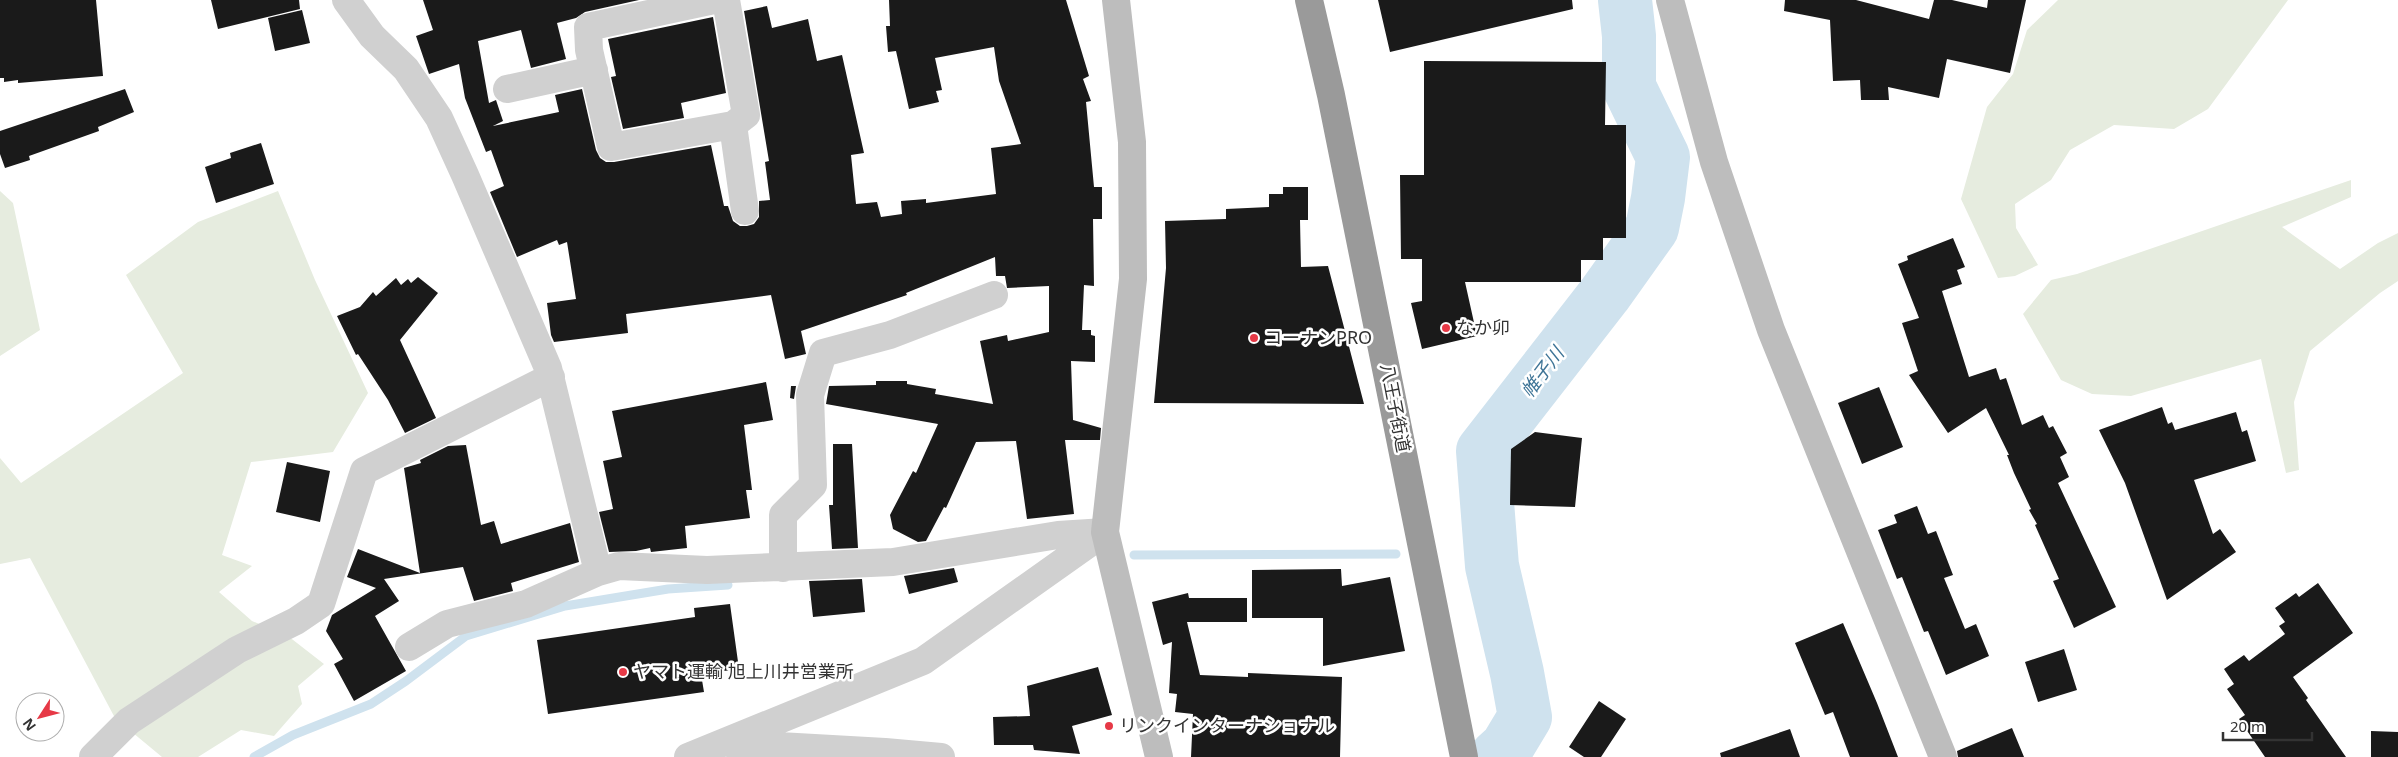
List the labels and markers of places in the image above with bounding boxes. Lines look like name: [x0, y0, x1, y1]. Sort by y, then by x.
place label: なか卯: [1456, 315, 1510, 339]
marker: なか卯: [1440, 322, 1452, 334]
place label: コーナンPRO: [1264, 325, 1372, 349]
marker: コーナンPRO: [1248, 332, 1260, 344]
place label: ヤマト運輸 旭上川井営業所: [633, 659, 854, 683]
marker: ヤマト運輸 旭上川井営業所: [617, 666, 629, 678]
place label: リンクインターナショナル: [1119, 713, 1335, 737]
marker: リンクインターナショナル: [1103, 720, 1115, 732]

